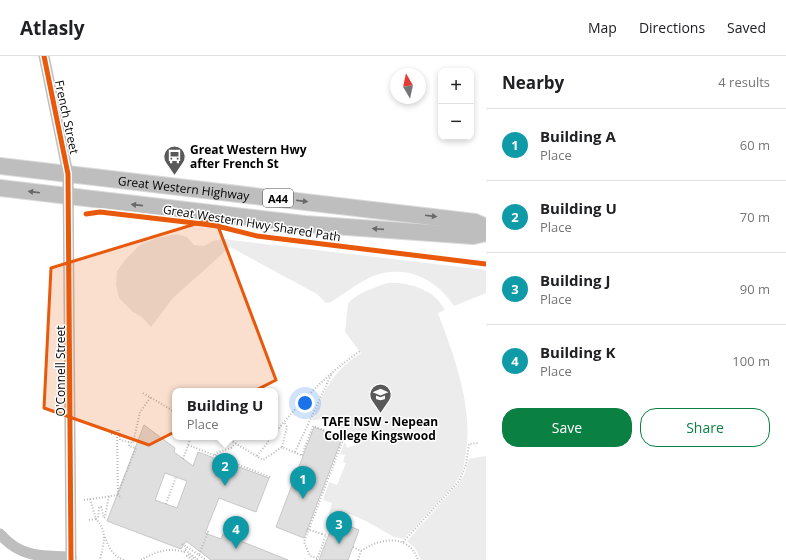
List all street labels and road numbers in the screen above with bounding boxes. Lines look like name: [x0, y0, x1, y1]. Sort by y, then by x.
street label: French Street: [51, 79, 83, 155]
street label: Great Western Highway: [117, 171, 251, 204]
road number: A44: [263, 189, 293, 207]
street label: Great Western Hwy Shared Path: [162, 201, 342, 245]
street label: O'Connell Street: [52, 326, 69, 416]

